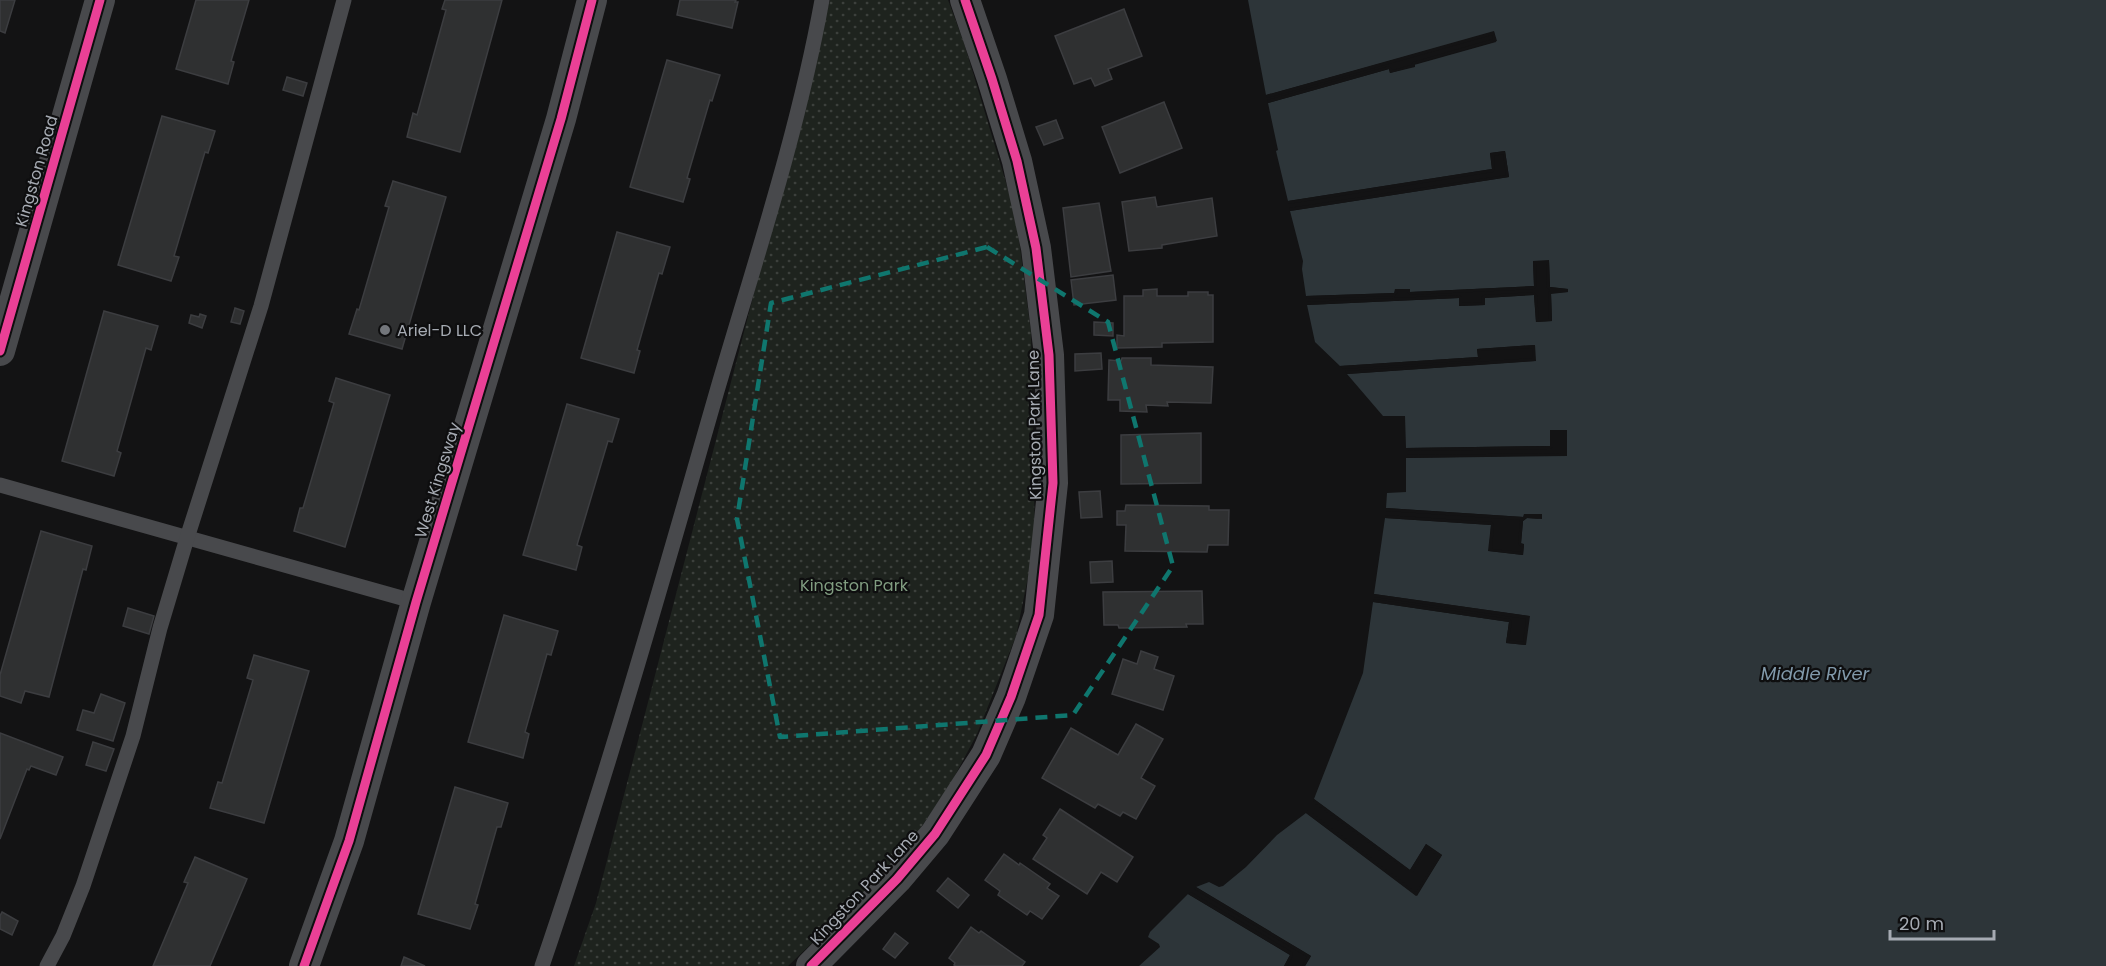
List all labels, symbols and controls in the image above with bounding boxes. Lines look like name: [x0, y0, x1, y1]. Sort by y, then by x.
street label: Kingston Road: [10, 113, 63, 230]
place label: Ariel-D LLC: [397, 319, 482, 342]
marker: Ariel-D LLC: [378, 323, 392, 337]
street label: Kingston Park Lane: [1022, 350, 1047, 500]
street label: West Kingsway: [409, 419, 466, 541]
park label: Kingston Park: [800, 574, 909, 597]
water label: Middle River: [1761, 661, 1871, 686]
street label: Kingston Park Lane: [805, 825, 924, 950]
scale bar: [1890, 903, 1994, 941]
text: 20 m: [1899, 911, 1944, 936]

